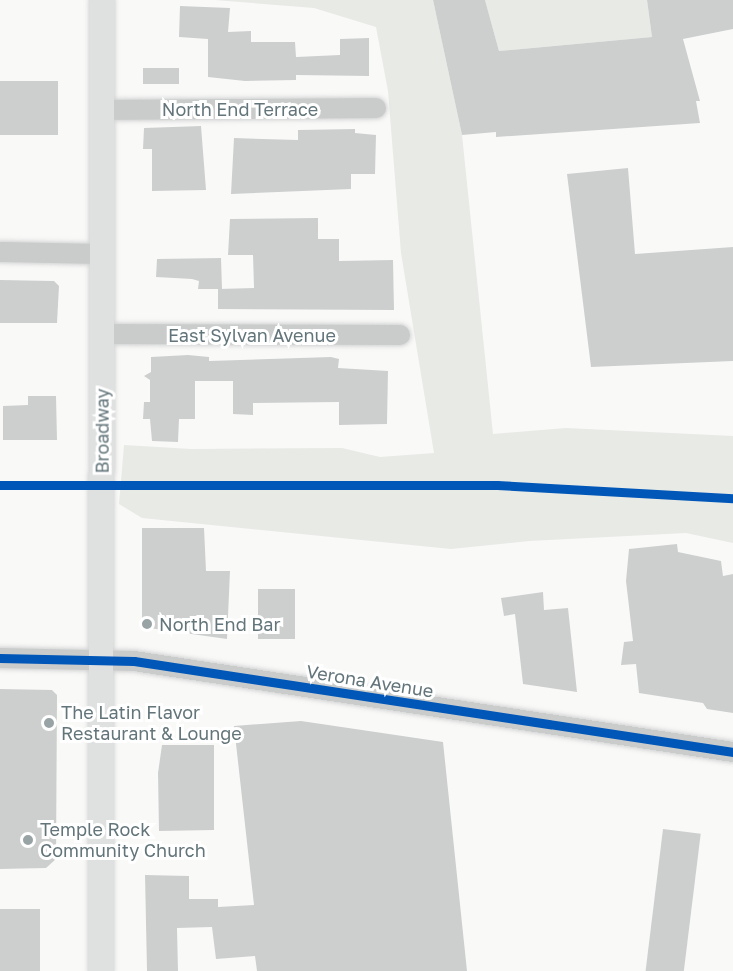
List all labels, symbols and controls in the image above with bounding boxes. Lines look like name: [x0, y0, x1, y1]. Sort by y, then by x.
street label: North End Terrace: [162, 98, 318, 120]
street label: East Sylvan Avenue: [168, 324, 336, 346]
street label: Broadway: [91, 388, 113, 474]
place label: North End Bar: [159, 613, 280, 635]
marker: North End Bar: [140, 617, 154, 631]
street label: Verona Avenue: [305, 660, 435, 702]
place label: The Latin Flavor Restaurant & Lounge: [61, 702, 242, 744]
marker: The Latin Flavor Restaurant & Lounge: [42, 716, 56, 730]
place label: Temple Rock Community Church: [40, 819, 206, 862]
marker: Temple Rock Community Church: [21, 833, 35, 847]

